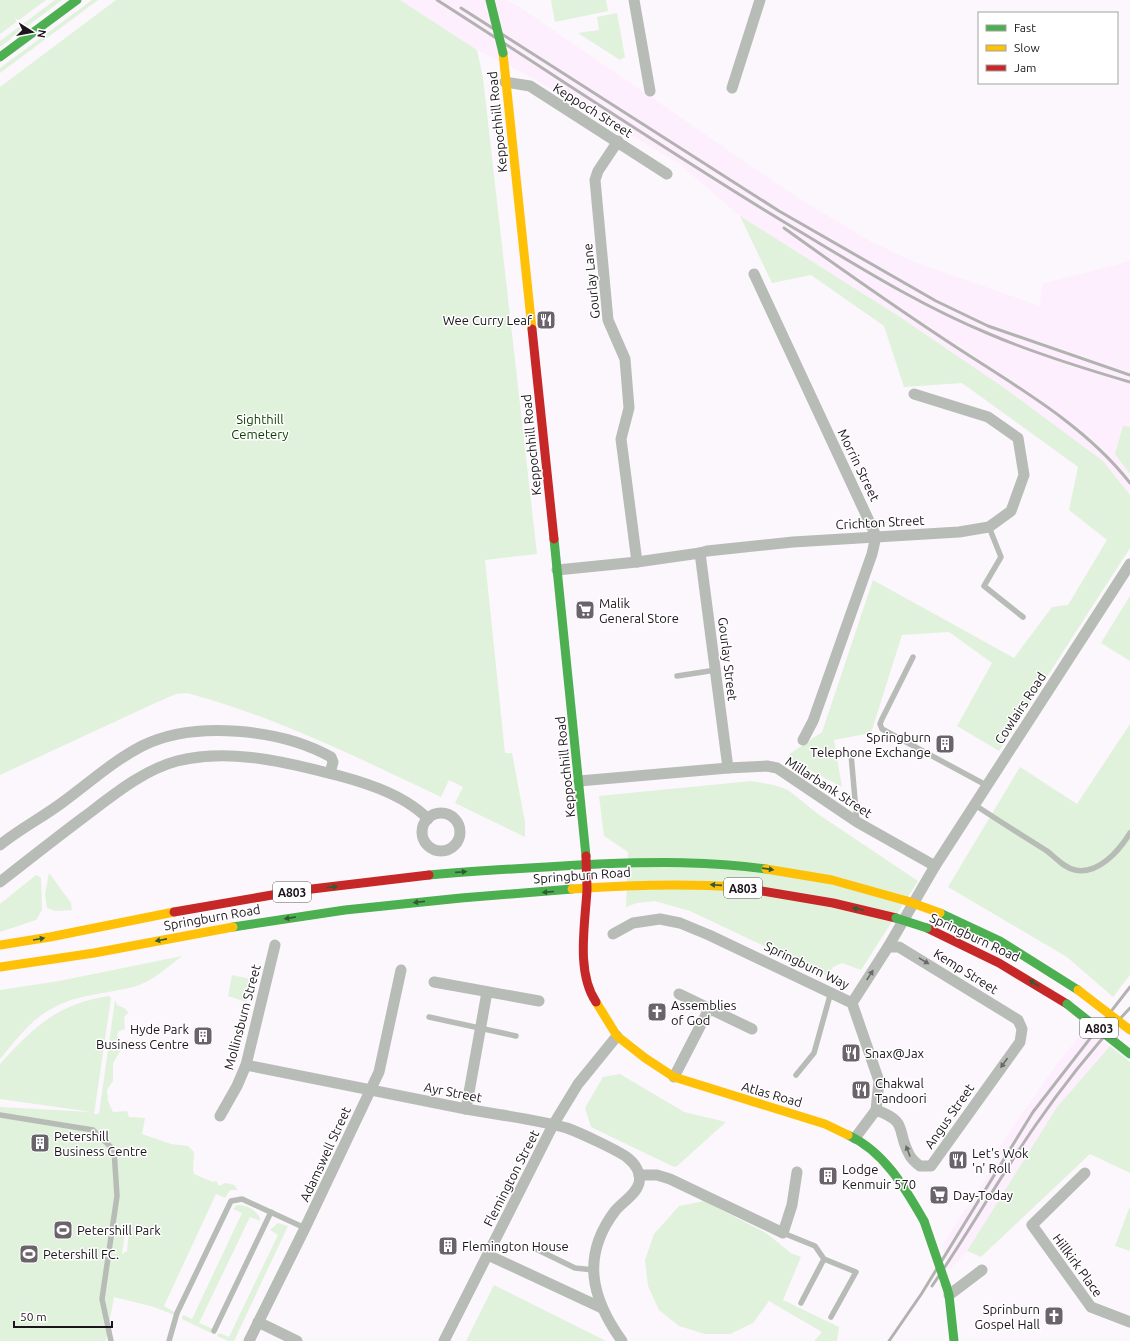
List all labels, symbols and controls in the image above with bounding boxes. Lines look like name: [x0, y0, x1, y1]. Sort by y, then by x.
north arrow: [12, 12, 52, 52]
legend: [978, 12, 1118, 84]
text: Fast: [1014, 21, 1036, 34]
text: N: [35, 29, 48, 39]
text: Slow: [1014, 41, 1040, 54]
text: Jam: [1014, 61, 1036, 74]
street label: Keppochhill Road: [485, 71, 509, 173]
street label: Keppoch Street: [551, 80, 635, 140]
street label: Gourlay Lane: [580, 243, 602, 319]
restaurant icon: Wee Curry Leaf: [535, 309, 557, 331]
place label: Wee Curry Leaf: [443, 313, 532, 327]
street label: Keppochhill Road: [519, 394, 543, 496]
park label: Sighthill Cemetery: [231, 412, 289, 441]
street label: Morrin Street: [835, 427, 883, 503]
street label: Crichton Street: [835, 513, 925, 531]
place label: Malik General Store: [599, 596, 679, 625]
supermarket icon: Malik General Store: [574, 599, 596, 621]
street label: Gourlay Street: [716, 616, 740, 702]
street label: Cowlairs Road: [992, 670, 1048, 746]
street label: Keppochhill Road: [553, 716, 577, 818]
place label: Springburn Telephone Exchange: [810, 730, 931, 759]
building icon: Springburn Telephone Exchange: [934, 733, 956, 755]
street label: Millarbank Street: [783, 754, 875, 820]
street label: Springburn Road: [533, 865, 631, 885]
one-way arrow: [762, 866, 774, 872]
one-way arrow: [455, 869, 467, 876]
road number: A803: [724, 878, 762, 898]
road number: A803: [273, 882, 311, 902]
one-way arrow: [710, 882, 722, 889]
one-way arrow: [326, 884, 338, 890]
one-way arrow: [542, 888, 554, 895]
one-way arrow: [413, 899, 425, 906]
street label: Springburn Road: [163, 902, 261, 932]
one-way arrow: [851, 905, 864, 911]
street label: Springburn Road: [928, 910, 1022, 964]
one-way arrow: [283, 915, 296, 921]
one-way arrow: [32, 936, 45, 942]
one-way arrow: [155, 937, 167, 943]
street label: Springburn Way: [762, 938, 852, 992]
street label: Kemp Street: [931, 946, 1001, 996]
one-way arrow: [918, 957, 930, 964]
street label: Mollinsburn Street: [221, 963, 263, 1071]
one-way arrow: [866, 970, 874, 980]
one-way arrow: [1028, 979, 1040, 986]
place label: Assemblies of God: [671, 998, 737, 1027]
church icon: Assemblies of God: [646, 1001, 668, 1023]
road number: A803: [1080, 1018, 1118, 1038]
place label: Hyde Park Business Centre: [96, 1022, 189, 1051]
building icon: Hyde Park Business Centre: [192, 1025, 214, 1047]
restaurant icon: Snax@Jax: [840, 1042, 862, 1064]
place label: Snax@Jax: [865, 1046, 925, 1060]
one-way arrow: [1000, 1057, 1009, 1068]
place label: Chakwal Tandoori: [875, 1076, 927, 1105]
street label: Atlas Road: [740, 1079, 804, 1109]
restaurant icon: Chakwal Tandoori: [850, 1079, 872, 1101]
street label: Ayr Street: [423, 1080, 483, 1104]
street label: Angus Street: [922, 1081, 976, 1151]
street label: Adamswell Street: [297, 1104, 353, 1204]
street label: Flemington Street: [481, 1128, 541, 1228]
place label: Petershill Business Centre: [54, 1129, 147, 1158]
building icon: Petershill Business Centre: [29, 1132, 51, 1154]
one-way arrow: [905, 1144, 911, 1156]
place label: Let's Wok 'n' Roll: [972, 1146, 1029, 1175]
restaurant icon: Let's Wok 'n' Roll: [947, 1149, 969, 1171]
place label: Lodge Kenmuir 570: [842, 1162, 916, 1191]
building icon: Lodge Kenmuir 570: [817, 1165, 839, 1187]
supermarket icon: Day-Today: [928, 1184, 950, 1206]
place label: Day-Today: [953, 1188, 1013, 1202]
sports icon: Petershill Park: [52, 1219, 74, 1241]
place label: Petershill Park: [77, 1223, 161, 1237]
street label: Hillkirk Place: [1051, 1231, 1105, 1299]
building icon: Flemington House: [437, 1235, 459, 1257]
place label: Flemington House: [462, 1239, 569, 1253]
sports icon: Petershill FC.: [18, 1243, 40, 1265]
place label: Petershill FC.: [43, 1247, 119, 1261]
place label: Sprinburn Gospel Hall: [974, 1302, 1041, 1331]
scale bar: [14, 1303, 112, 1329]
church icon: Sprinburn Gospel Hall: [1043, 1305, 1065, 1327]
text: 50 m: [20, 1310, 47, 1323]

